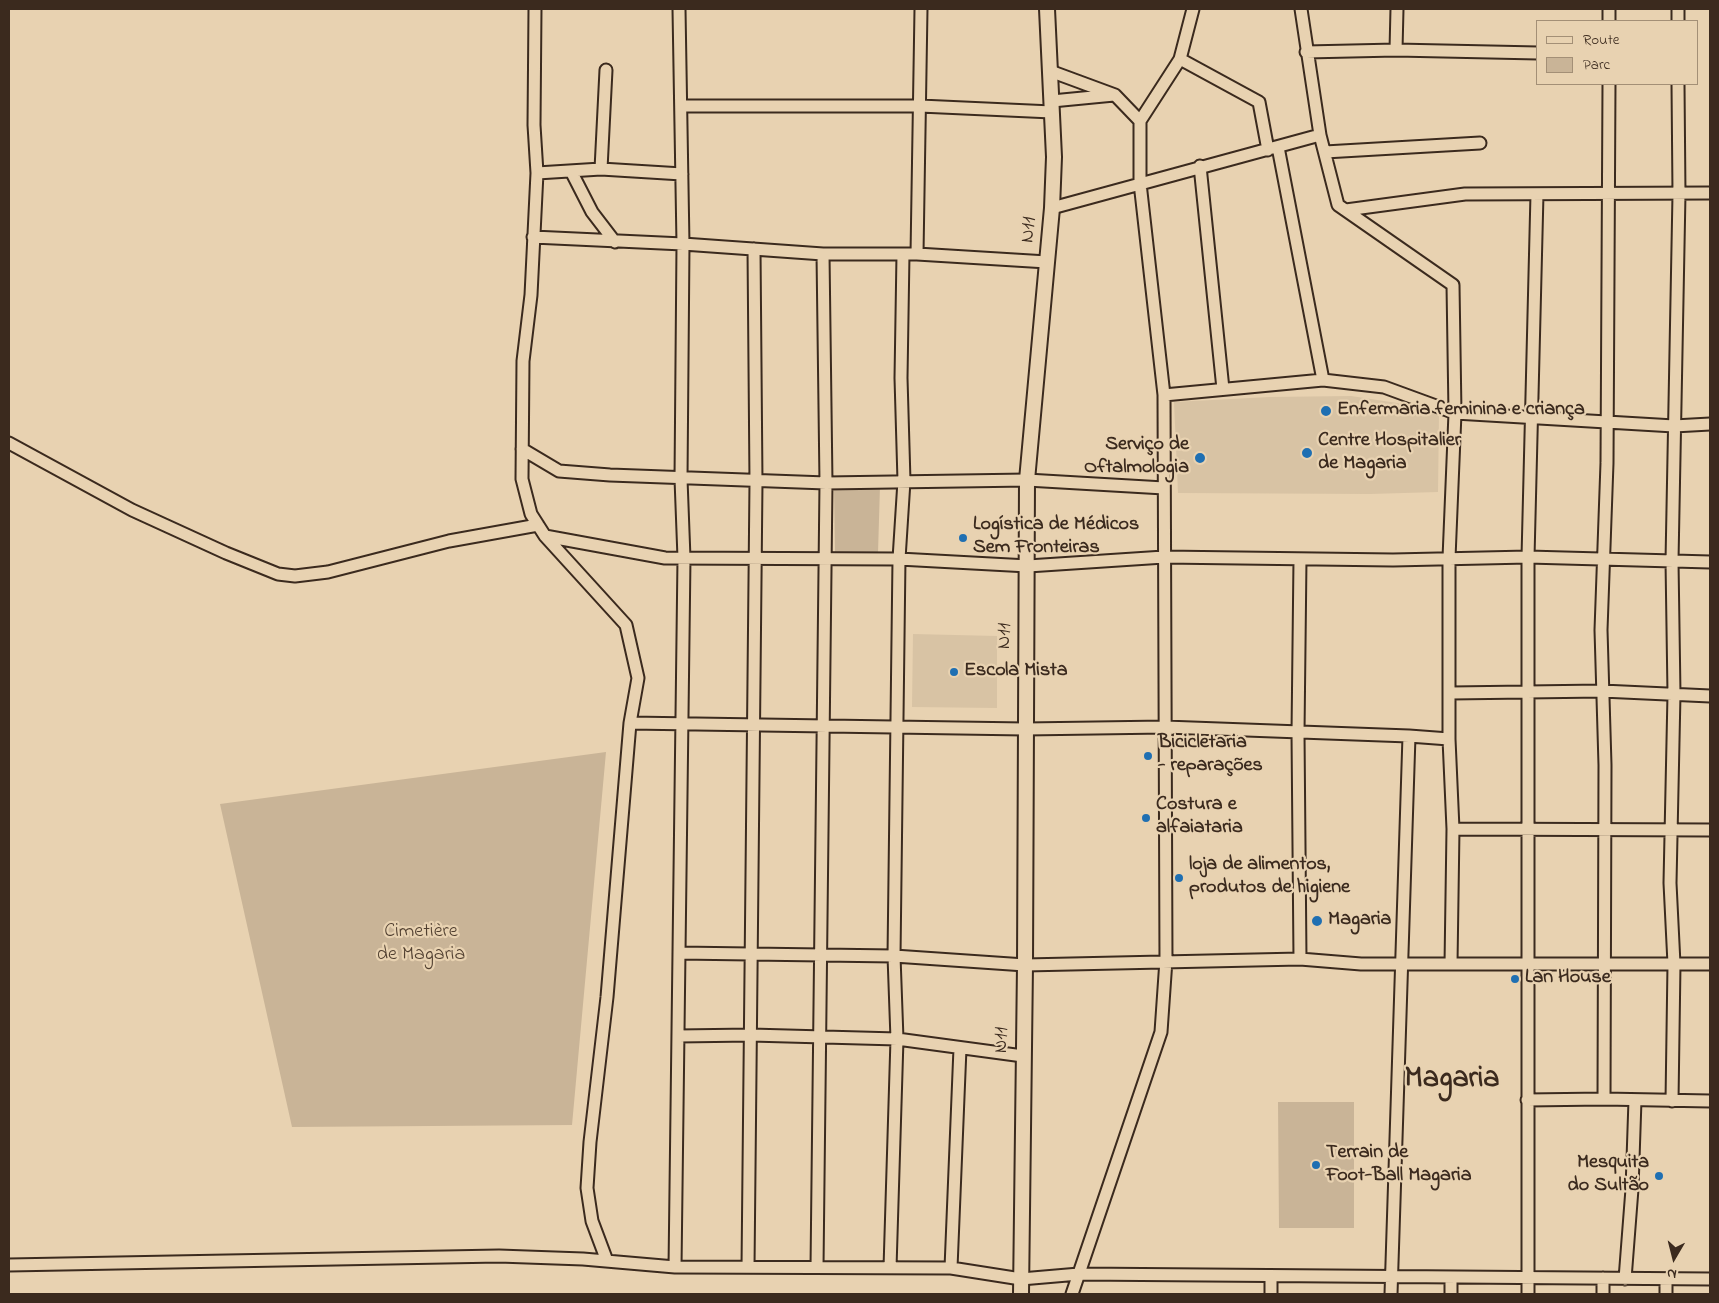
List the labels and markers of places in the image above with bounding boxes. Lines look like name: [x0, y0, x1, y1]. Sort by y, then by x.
place label: Enfermaria feminina e criança: [1337, 399, 1585, 423]
marker: Enfermaria feminina e criança: [1319, 404, 1333, 418]
place label: Centre Hospitalier de Magaria: [1318, 430, 1461, 477]
place label: Serviço de Oftalmologia: [1084, 434, 1189, 481]
marker: Centre Hospitalier de Magaria: [1300, 446, 1314, 460]
marker: Serviço de Oftalmologia: [1193, 451, 1207, 465]
place label: Logística de Médicos Sem Fronteiras: [973, 514, 1139, 561]
marker: Logística de Médicos Sem Fronteiras: [957, 532, 969, 544]
place label: Escola Mista: [964, 660, 1068, 684]
marker: Escola Mista: [948, 666, 960, 678]
place label: Bicicletaria - reparações: [1158, 732, 1263, 779]
marker: Bicicletaria - reparações: [1142, 750, 1154, 762]
place label: Costura e alfaiataria: [1156, 794, 1243, 841]
marker: Costura e alfaiataria: [1140, 812, 1152, 824]
place label: loja de alimentos, produtos de higiene: [1189, 854, 1350, 901]
marker: loja de alimentos, produtos de higiene: [1173, 872, 1185, 884]
place label: Magaria: [1328, 909, 1391, 933]
marker: Magaria: [1310, 914, 1324, 928]
place label: Lan House: [1525, 967, 1611, 991]
marker: Lan House: [1509, 973, 1521, 985]
place label: Terrain de Foot-Ball Magaria: [1326, 1142, 1471, 1189]
place label: Mesquita do Sultão: [1568, 1152, 1649, 1199]
marker: Terrain de Foot-Ball Magaria: [1310, 1159, 1322, 1171]
marker: Mesquita do Sultão: [1653, 1170, 1665, 1182]

